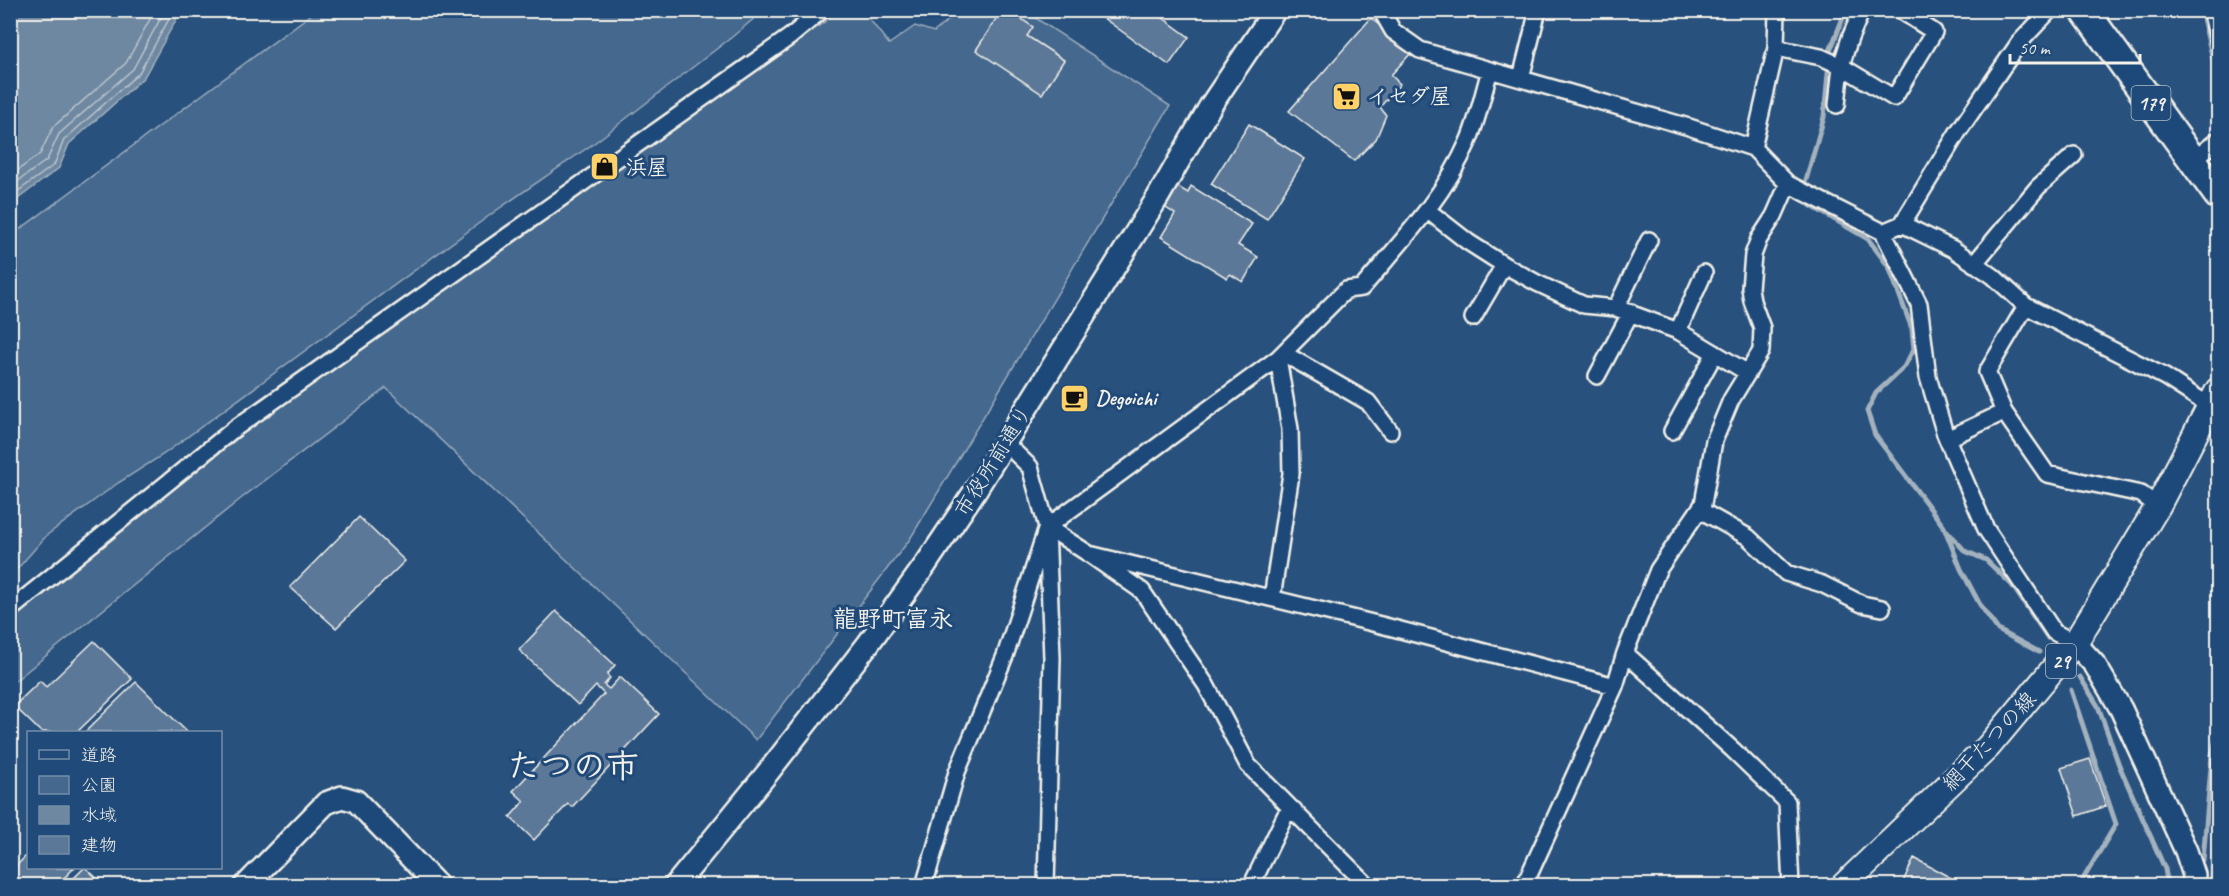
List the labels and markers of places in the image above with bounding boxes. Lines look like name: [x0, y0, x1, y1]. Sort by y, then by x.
supermarket icon: イセダ屋: [1330, 80, 1362, 112]
place label: イセダ屋: [1367, 83, 1451, 109]
shop icon: 浜屋: [589, 151, 621, 183]
place label: 浜屋: [626, 154, 668, 180]
cafe icon: Degoichi: [1059, 382, 1091, 414]
place label: Degoichi: [1096, 385, 1159, 411]

